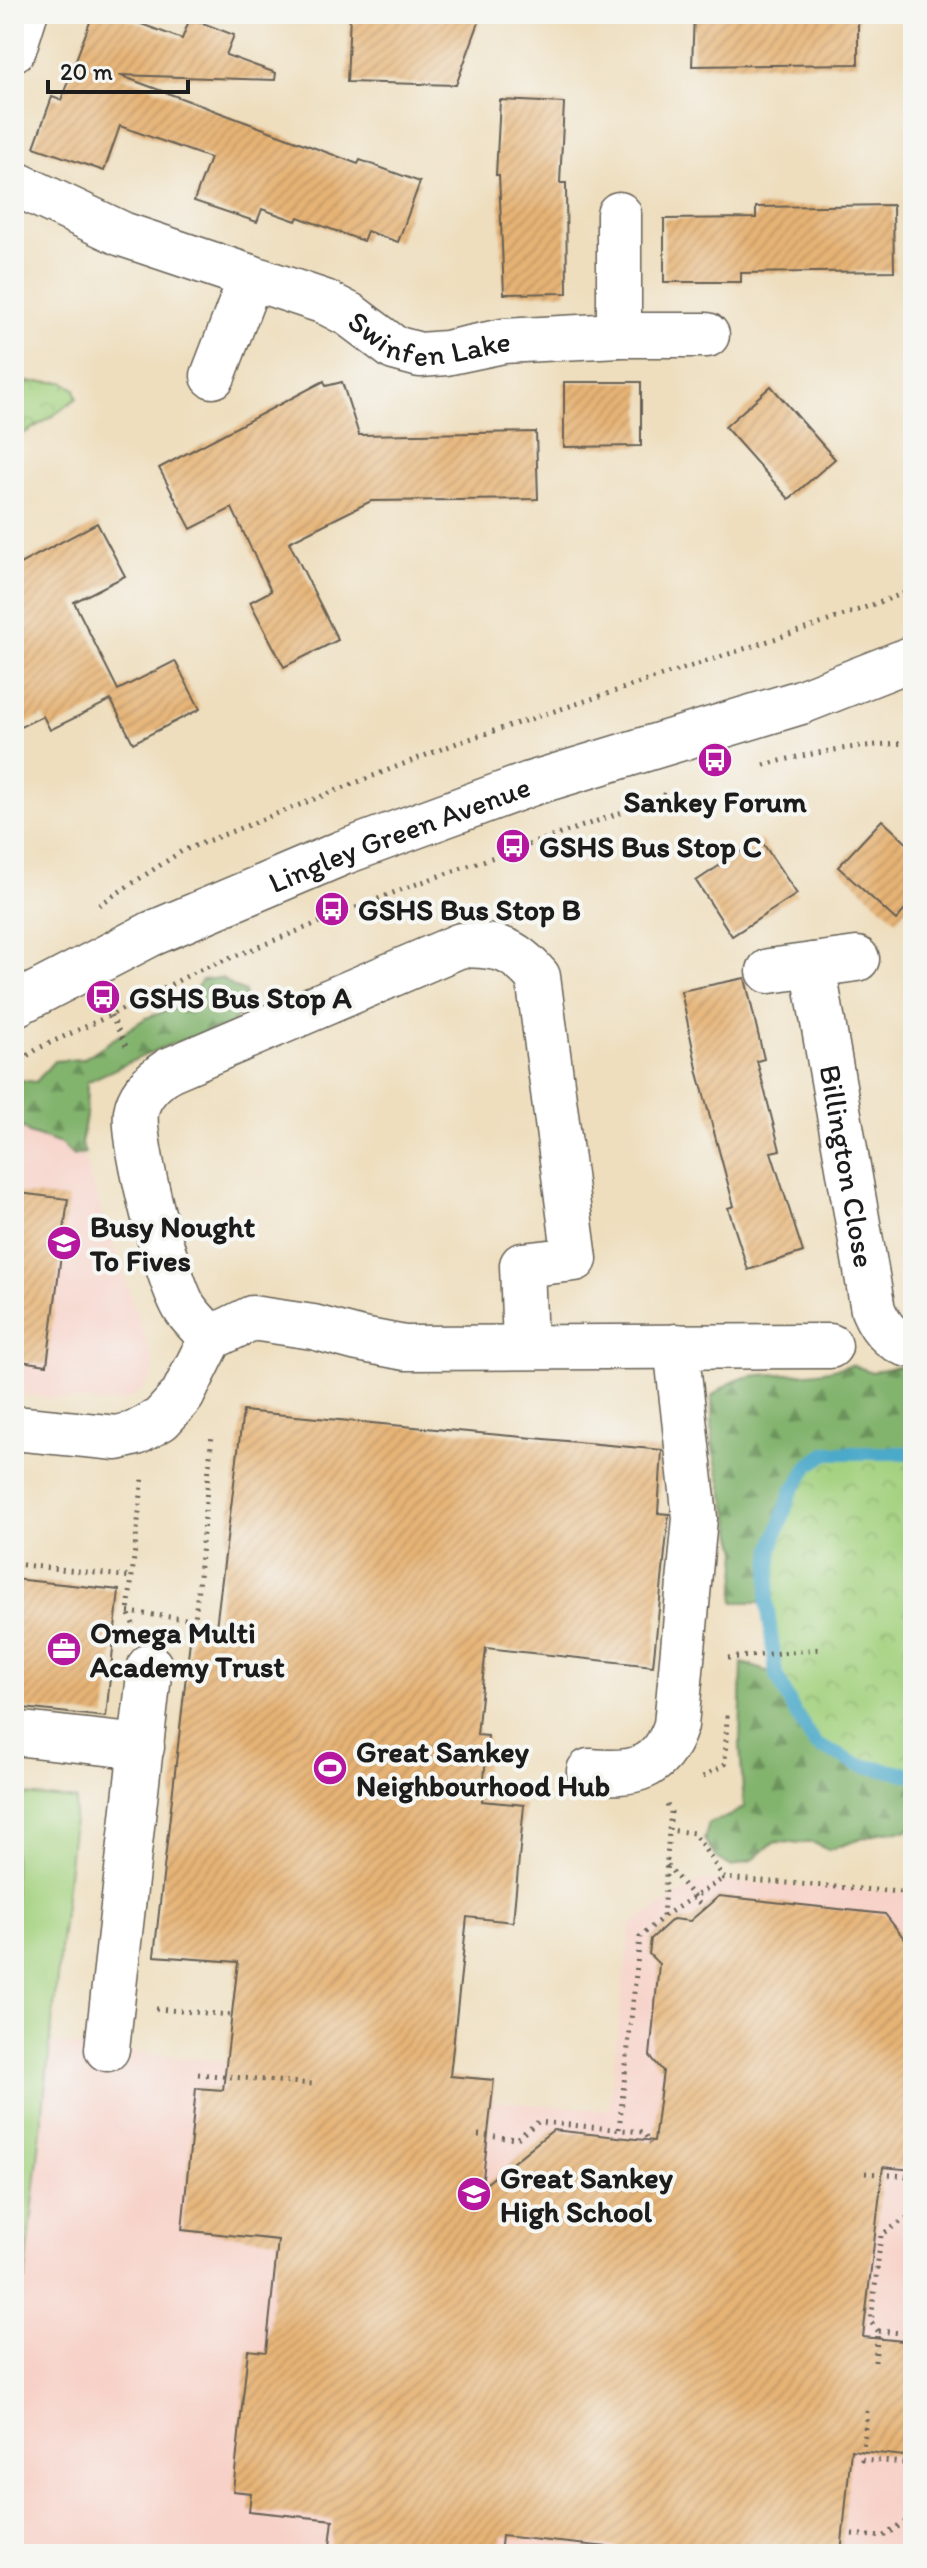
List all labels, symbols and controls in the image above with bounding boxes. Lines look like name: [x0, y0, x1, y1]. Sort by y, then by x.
scale bar: [48, 44, 188, 94]
text: 20 m: [60, 57, 113, 86]
street label: Swinfen Lake: [341, 302, 511, 374]
bus stop icon: Sankey Forum: [696, 741, 734, 779]
street label: Lingley Green Avenue: [263, 767, 535, 901]
place label: Sankey Forum: [623, 783, 807, 820]
bus stop icon: GSHS Bus Stop C: [494, 827, 532, 865]
place label: GSHS Bus Stop C: [539, 828, 762, 865]
bus stop icon: GSHS Bus Stop B: [313, 890, 351, 928]
place label: GSHS Bus Stop B: [358, 891, 581, 928]
bus stop icon: GSHS Bus Stop A: [84, 978, 122, 1016]
place label: GSHS Bus Stop A: [129, 979, 353, 1016]
street label: Billington Close: [812, 1062, 884, 1270]
place label: Busy Nought To Fives: [89, 1208, 256, 1279]
school or university icon: Busy Nought To Fives: [45, 1224, 83, 1262]
place label: Omega Multi Academy Trust: [89, 1614, 285, 1685]
office icon: Omega Multi Academy Trust: [45, 1630, 83, 1668]
place label: Great Sankey Neighbourhood Hub: [356, 1733, 610, 1804]
sports icon: Great Sankey Neighbourhood Hub: [311, 1749, 349, 1787]
place label: Great Sankey High School: [500, 2159, 674, 2230]
school or university icon: Great Sankey High School: [455, 2175, 493, 2213]

